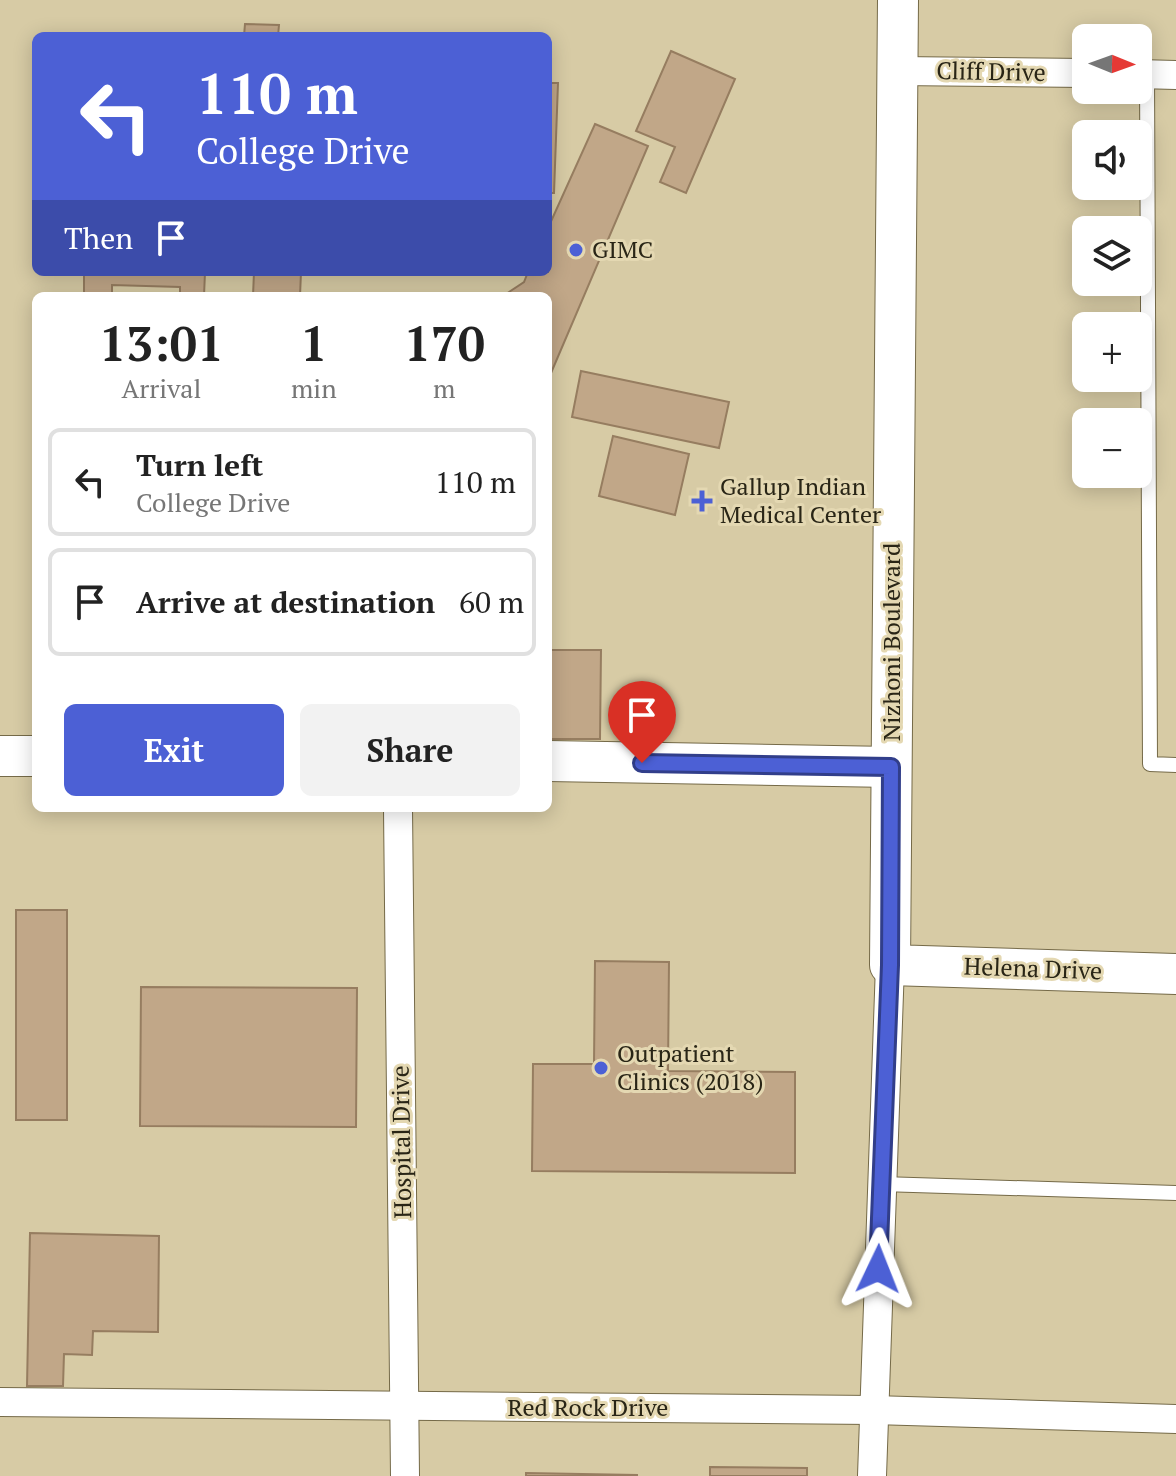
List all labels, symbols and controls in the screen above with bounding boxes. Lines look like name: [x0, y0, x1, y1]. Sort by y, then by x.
north arrow: [1072, 24, 1152, 104]
map controls: [1072, 24, 1152, 488]
street label: Cliff Drive: [936, 54, 1046, 88]
text: 110 m: [196, 56, 358, 130]
icon: left: [64, 64, 168, 168]
button: sound: [1072, 120, 1152, 200]
text: College Drive: [196, 127, 410, 174]
icon: arrive: [149, 216, 193, 260]
button: layers: [1072, 216, 1152, 296]
text: Then: [64, 218, 133, 258]
place label: GIMC: [592, 233, 653, 265]
marker: GIMC: [567, 241, 585, 259]
text: 13:01: [99, 311, 224, 375]
text: 1: [300, 311, 327, 375]
text: 170: [404, 311, 485, 375]
button: +: [1072, 312, 1152, 392]
text: Arrival: [122, 371, 201, 405]
text: min: [291, 371, 337, 405]
text: m: [433, 371, 456, 405]
button: −: [1072, 408, 1152, 488]
text: Turn left: [136, 445, 263, 485]
icon: left: [68, 460, 112, 504]
text: 110 m: [435, 462, 516, 502]
place label: Gallup Indian Medical Center: [720, 470, 882, 530]
text: College Drive: [136, 485, 290, 519]
marker: Gallup Indian Medical Center: [691, 490, 713, 512]
street label: Nizhoni Boulevard: [875, 543, 907, 741]
icon: arrive: [68, 580, 112, 624]
text: Arrive at destination: [136, 582, 435, 622]
text: 60 m: [459, 582, 524, 622]
pin: [608, 681, 676, 763]
icon: arrive: [620, 693, 664, 737]
button: Exit: [64, 704, 284, 796]
button: Share: [300, 704, 520, 796]
street label: Helena Drive: [963, 950, 1103, 986]
place label: Outpatient Clinics (2018): [617, 1037, 763, 1097]
marker: Outpatient Clinics (2018): [592, 1059, 610, 1077]
street label: Hospital Drive: [384, 1065, 418, 1219]
position arrow: [836, 1227, 920, 1311]
street label: Red Rock Drive: [508, 1391, 668, 1423]

